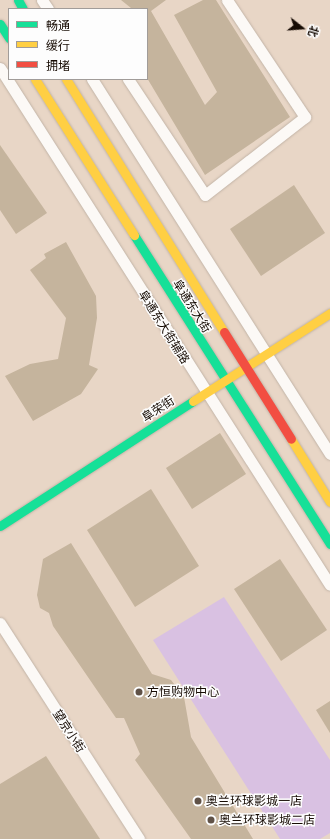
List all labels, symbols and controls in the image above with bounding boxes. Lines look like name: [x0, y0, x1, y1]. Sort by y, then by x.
legend: [8, 8, 148, 80]
north arrow: [282, 8, 322, 48]
text: 畅通: [46, 18, 70, 33]
text: 北: [305, 24, 322, 39]
text: 缓行: [46, 38, 70, 53]
text: 拥堵: [46, 58, 70, 73]
street label: 阜通东大街: [170, 277, 214, 335]
street label: 阜通东大街辅路: [136, 288, 192, 366]
street label: 阜荣街: [139, 393, 177, 425]
place label: 方恒购物中心: [147, 685, 219, 699]
marker: 方恒购物中心: [134, 687, 144, 697]
street label: 望京小街: [50, 707, 88, 755]
place label: 奥兰环球影城一店: [206, 794, 302, 808]
marker: 奥兰环球影城一店: [193, 796, 203, 806]
place label: 奥兰环球影城二店: [219, 813, 315, 827]
marker: 奥兰环球影城二店: [206, 815, 216, 825]

